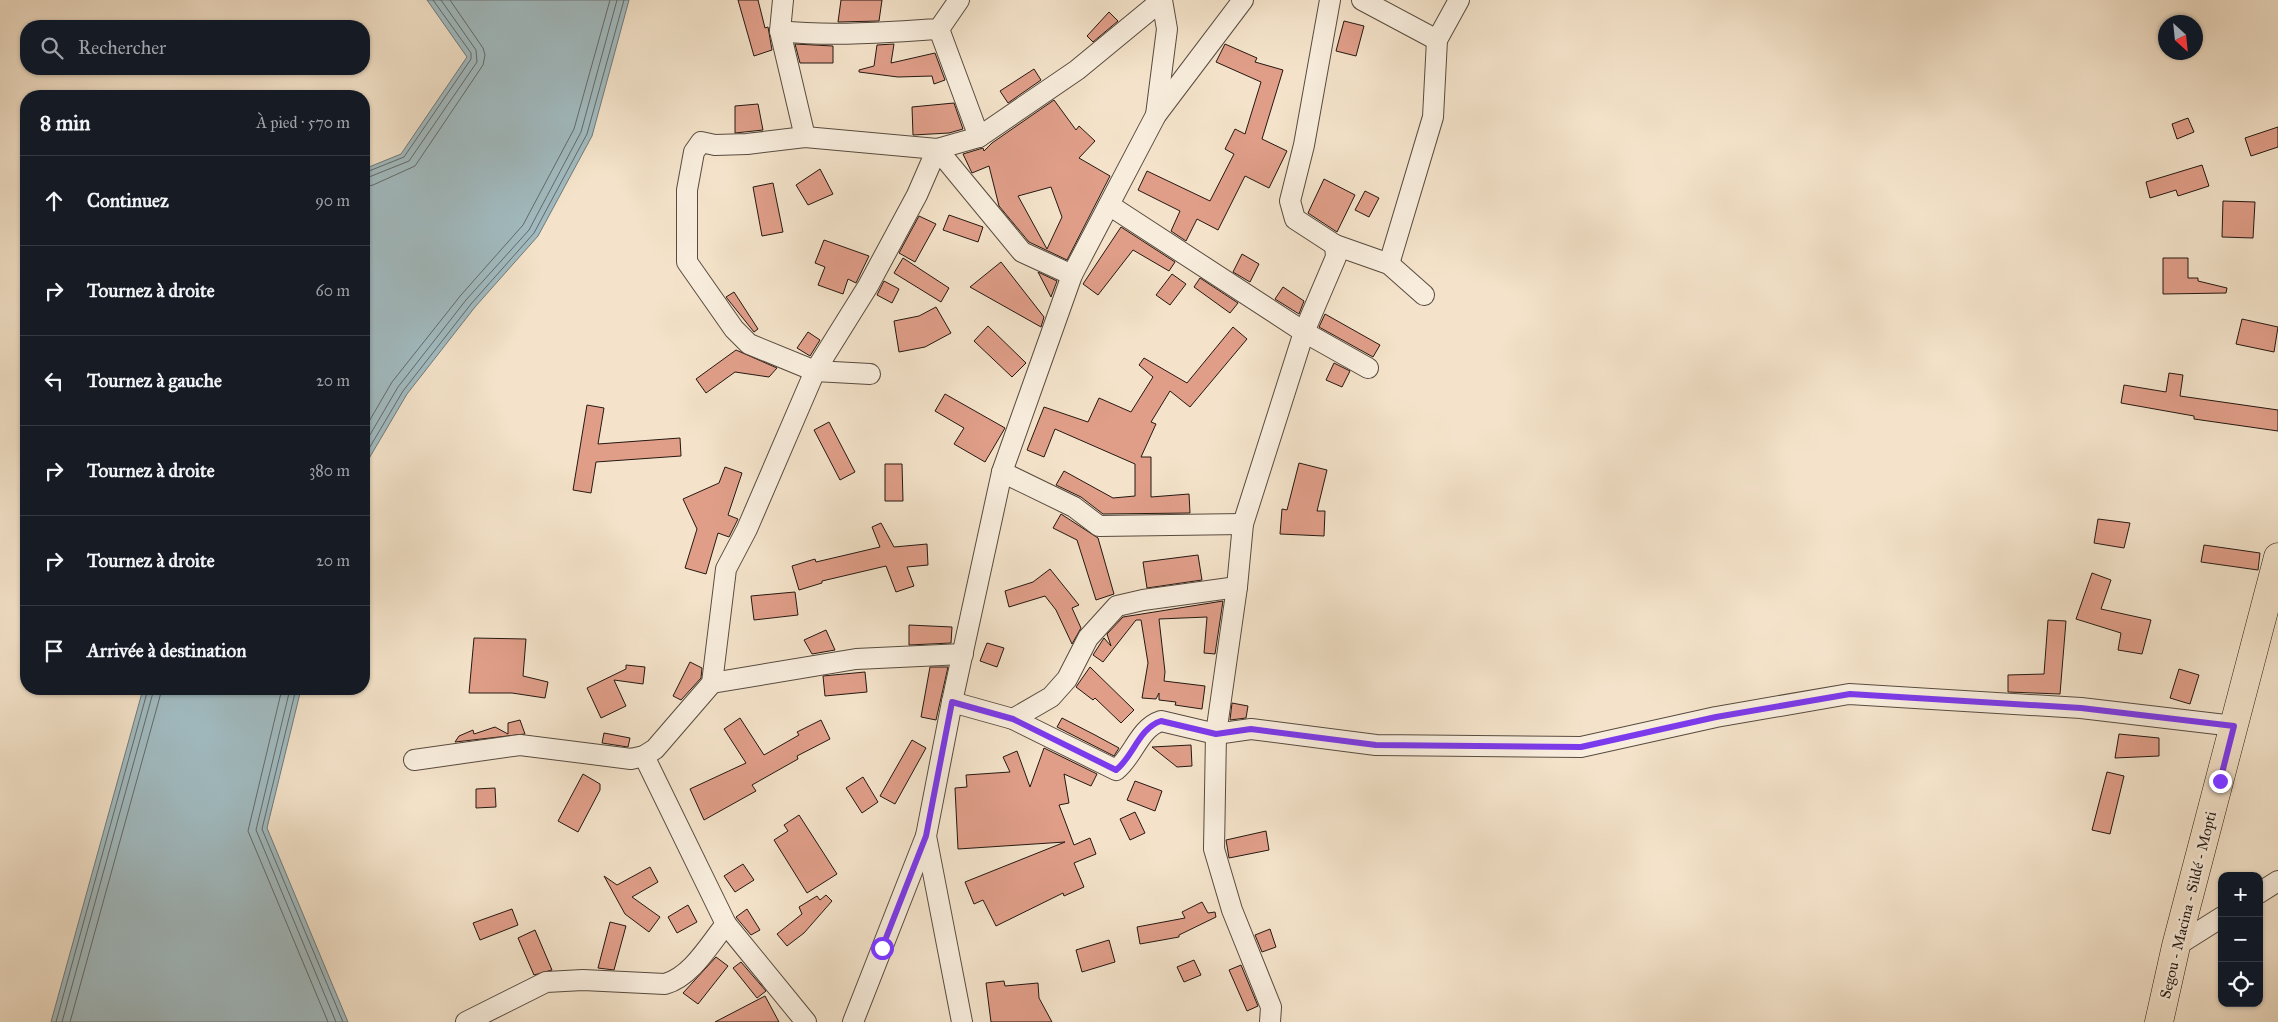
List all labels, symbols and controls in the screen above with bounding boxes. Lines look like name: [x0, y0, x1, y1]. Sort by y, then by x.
north arrow: [2158, 15, 2203, 60]
search box: [20, 20, 370, 75]
icon: search: [38, 34, 66, 62]
text: Rechercher: [78, 36, 166, 59]
text: 8 min: [40, 110, 90, 136]
text: À pied · 570 m: [256, 113, 350, 132]
icon: ahead: [40, 187, 68, 215]
text: Continuez: [87, 189, 169, 212]
text: 90 m: [315, 191, 350, 210]
icon: right: [40, 277, 68, 305]
text: Tournez à droite: [87, 279, 215, 302]
text: 60 m: [316, 281, 350, 300]
icon: left: [40, 367, 68, 395]
text: Tournez à gauche: [87, 369, 222, 392]
text: 20 m: [316, 371, 350, 390]
icon: right: [40, 457, 68, 485]
text: Tournez à droite: [87, 459, 215, 482]
text: 380 m: [309, 461, 350, 480]
icon: right: [40, 547, 68, 575]
text: Tournez à droite: [87, 549, 215, 572]
text: 20 m: [316, 551, 350, 570]
icon: arrive: [40, 637, 68, 665]
text: Arrivée à destination: [87, 639, 246, 662]
route end: [2209, 770, 2232, 793]
street label: Segou - Macina - Sildé - Mopti: [2156, 809, 2220, 1001]
map controls: [2218, 872, 2263, 1007]
button: +: [2218, 872, 2263, 917]
button: −: [2218, 917, 2263, 962]
route start: [871, 937, 894, 960]
button: locate: [2218, 962, 2263, 1007]

